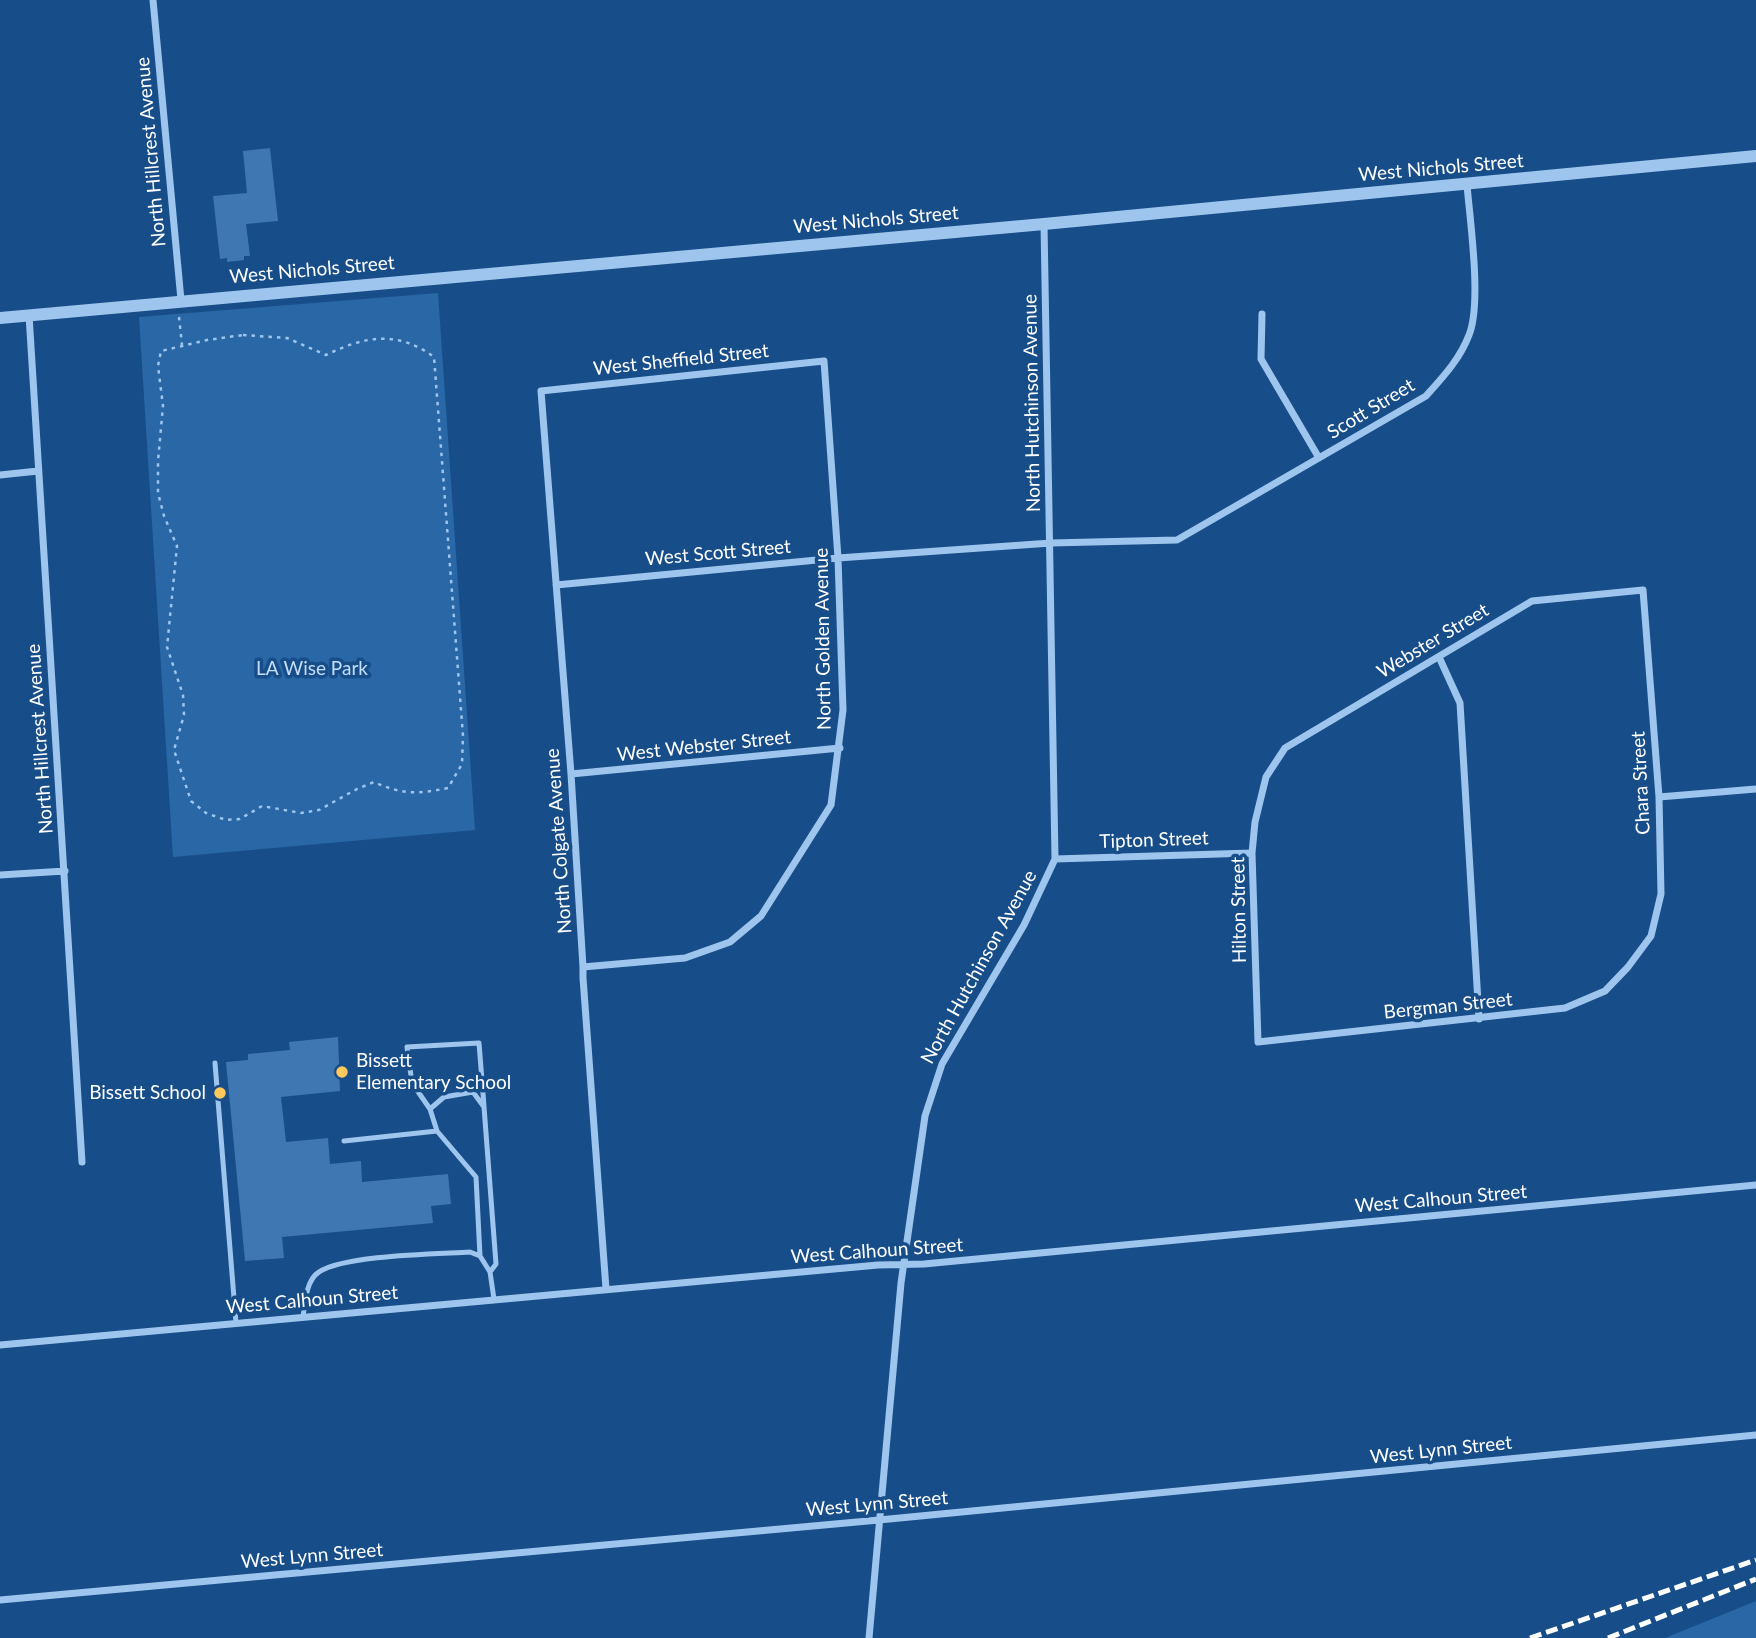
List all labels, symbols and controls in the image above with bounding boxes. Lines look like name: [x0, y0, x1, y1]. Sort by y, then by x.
street label: North Hillcrest Avenue: [131, 56, 171, 248]
street label: West Nichols Street: [1358, 149, 1524, 187]
street label: West Nichols Street: [793, 201, 959, 239]
street label: West Nichols Street: [229, 251, 395, 289]
street label: North Hutchinson Avenue: [1019, 294, 1045, 512]
street label: West Sheffield Street: [592, 339, 770, 381]
street label: Scott Street: [1323, 374, 1419, 444]
street label: West Scott Street: [644, 535, 792, 571]
street label: North Golden Avenue: [810, 548, 836, 730]
street label: Webster Street: [1373, 599, 1493, 683]
street label: North Hillcrest Avenue: [22, 643, 58, 835]
park label: LA Wise Park: [256, 658, 368, 680]
street label: West Webster Street: [616, 726, 792, 766]
street label: Chara Street: [1627, 731, 1655, 835]
street label: North Colgate Avenue: [541, 748, 577, 934]
street label: Tipton Street: [1099, 827, 1209, 853]
street label: Hilton Street: [1227, 857, 1251, 963]
street label: North Hutchinson Avenue: [916, 866, 1042, 1068]
street label: Bergman Street: [1383, 988, 1513, 1024]
place label: Bissett Elementary School: [356, 1050, 511, 1094]
marker: Bissett Elementary School: [334, 1064, 350, 1080]
place label: Bissett School: [89, 1082, 206, 1104]
marker: Bissett School: [212, 1085, 228, 1101]
street label: West Calhoun Street: [1354, 1180, 1528, 1218]
street label: West Calhoun Street: [790, 1234, 964, 1268]
street label: West Calhoun Street: [225, 1281, 399, 1319]
street label: West Lynn Street: [1369, 1431, 1513, 1469]
street label: West Lynn Street: [805, 1486, 949, 1522]
street label: West Lynn Street: [240, 1538, 384, 1574]

